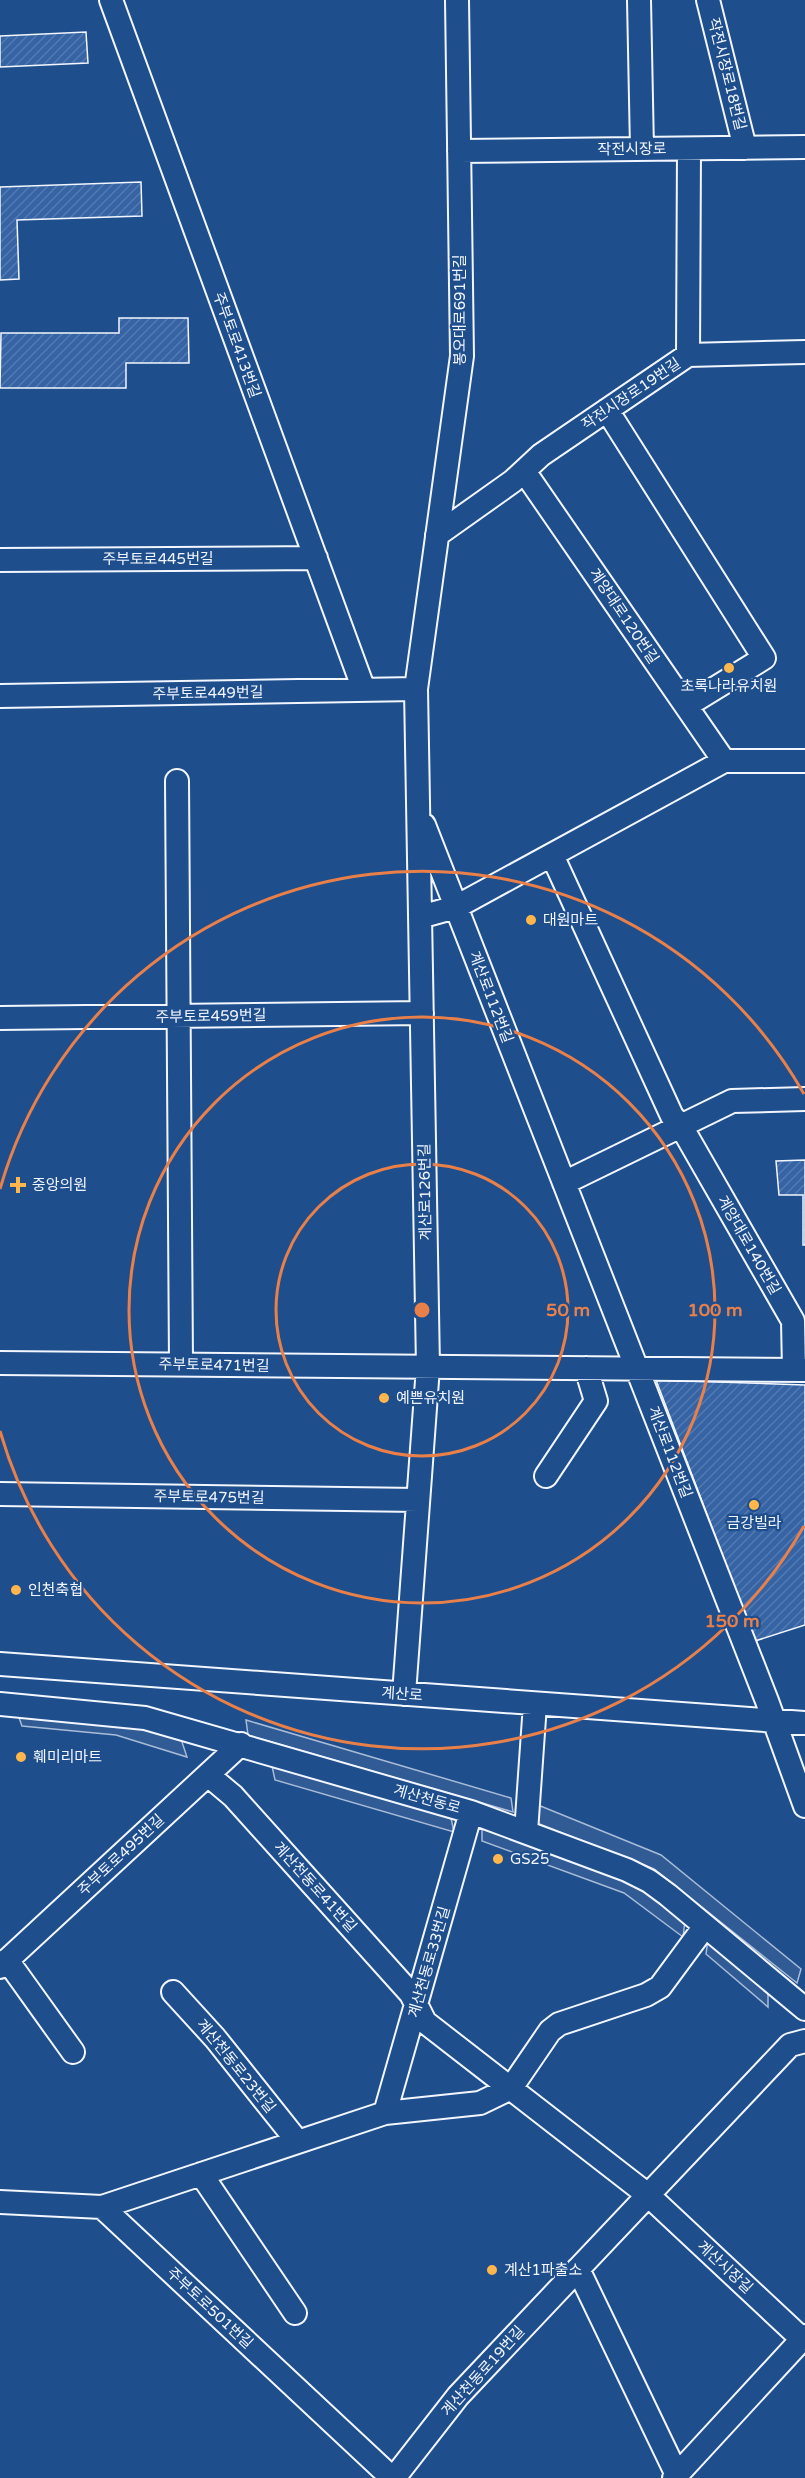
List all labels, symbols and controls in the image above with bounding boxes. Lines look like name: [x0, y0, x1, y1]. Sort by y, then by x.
street label: 작전시장로18번길: [704, 16, 750, 132]
street label: 작전시장로: [597, 139, 667, 159]
street label: 봉오대로691번길: [451, 254, 469, 366]
street label: 주부토로413번길: [210, 290, 264, 400]
street label: 작전시장로19번길: [578, 354, 684, 434]
street label: 주부토로445번길: [102, 550, 214, 568]
street label: 계양대로120번길: [585, 565, 663, 667]
marker: 초록나라유치원: [722, 661, 736, 675]
place label: 초록나라유치원: [681, 677, 777, 695]
street label: 주부토로449번길: [152, 683, 264, 703]
place label: 대원마트: [543, 911, 598, 929]
marker: 대원마트: [524, 913, 538, 927]
street label: 계산로112번길: [465, 948, 517, 1046]
street label: 주부토로459번길: [155, 1006, 267, 1026]
street label: 계산로126번길: [415, 1143, 435, 1241]
marker: 중앙의원: [9, 1176, 27, 1194]
place label: 중앙의원: [32, 1176, 87, 1194]
street label: 계양대로140번길: [713, 1192, 785, 1298]
text: 50 m: [546, 1299, 590, 1321]
text: 100 m: [687, 1299, 743, 1321]
centre of rings: [412, 1300, 432, 1320]
street label: 주부토로471번길: [158, 1355, 270, 1375]
place label: 예쁜유치원: [396, 1389, 465, 1407]
marker: 예쁜유치원: [377, 1391, 391, 1405]
street label: 계산로112번길: [644, 1403, 696, 1501]
street label: 주부토로475번길: [153, 1487, 265, 1507]
marker: 금강빌라: [747, 1498, 761, 1512]
place label: 금강빌라: [726, 1514, 782, 1532]
place label: 인천축협: [28, 1581, 83, 1599]
marker: 인천축협: [9, 1583, 23, 1597]
text: 150 m: [704, 1610, 760, 1632]
street label: 계산로: [381, 1684, 423, 1704]
place label: 훼미리마트: [33, 1748, 102, 1766]
marker: 훼미리마트: [14, 1750, 28, 1764]
street label: 계산천동로: [391, 1781, 463, 1817]
street label: 주부토로495번길: [74, 1811, 168, 1899]
street label: 계산천동로41번길: [270, 1838, 360, 1936]
place label: GS25: [510, 1850, 549, 1868]
marker: GS25: [491, 1852, 505, 1866]
street label: 계산천동로33번길: [404, 1904, 454, 2020]
street label: 계산천동로23번길: [193, 2015, 279, 2117]
street label: 계산시장길: [694, 2237, 756, 2297]
place label: 계산1파출소: [504, 2261, 583, 2279]
marker: 계산1파출소: [485, 2263, 499, 2277]
street label: 주부토로501번길: [163, 2264, 257, 2352]
street label: 계산천동로19번길: [438, 2322, 528, 2420]

